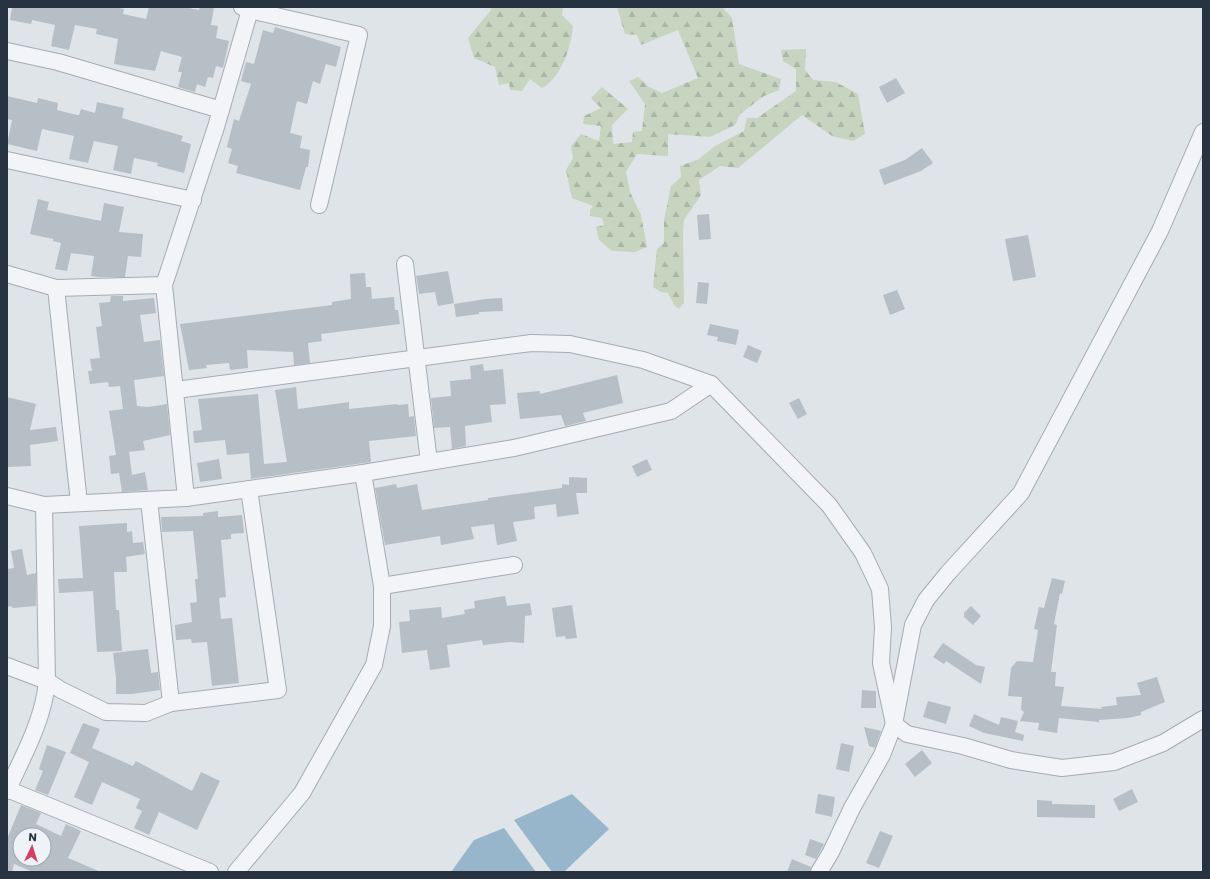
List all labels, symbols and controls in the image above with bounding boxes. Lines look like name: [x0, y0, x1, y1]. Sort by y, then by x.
north arrow: [12, 827, 52, 867]
text: N: [28, 829, 37, 845]

